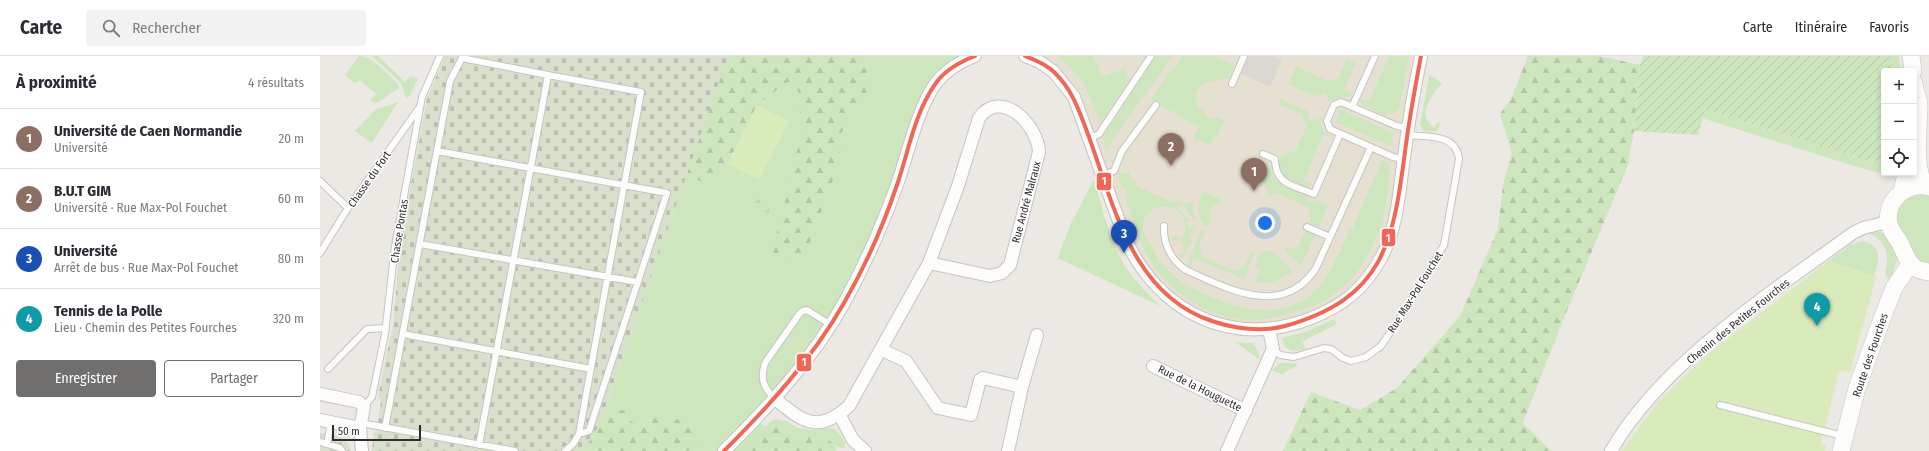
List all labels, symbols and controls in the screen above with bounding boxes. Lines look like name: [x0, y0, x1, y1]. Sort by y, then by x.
search box: [86, 10, 366, 46]
text: Carte: [20, 16, 62, 39]
icon: search: [100, 17, 122, 39]
text: Rechercher: [132, 19, 201, 37]
text: Carte: [1743, 19, 1773, 36]
text: Itinéraire: [1795, 19, 1847, 36]
text: Favoris: [1869, 19, 1909, 36]
map controls: [1881, 68, 1917, 176]
button: +: [1881, 68, 1917, 104]
text: À proximité: [16, 72, 97, 93]
text: 4 résultats: [248, 75, 304, 90]
button: −: [1881, 104, 1917, 140]
text: Université de Caen Normandie: [54, 122, 242, 140]
text: 1: [26, 131, 32, 146]
text: 20 m: [278, 131, 304, 146]
pin: 2: [1158, 133, 1184, 166]
text: Université: [54, 140, 108, 155]
button: locate: [1881, 140, 1917, 176]
street label: Chasse du Fort: [345, 148, 394, 210]
pin: 1: [1241, 158, 1267, 191]
street label: Rue André Malraux: [1009, 160, 1044, 245]
line badge: 1: [1096, 172, 1112, 191]
text: 1: [1102, 175, 1106, 188]
text: B.U.T GIM: [54, 182, 111, 200]
text: 2: [26, 191, 32, 206]
text: 60 m: [278, 191, 304, 206]
street label: Chasse Pontas: [388, 198, 411, 264]
text: Université · Rue Max-Pol Fouchet: [54, 200, 227, 215]
your location: [1255, 213, 1275, 233]
pin: 3: [1111, 220, 1137, 253]
line badge: 1: [1381, 228, 1396, 247]
text: 1: [1386, 232, 1390, 245]
text: Université: [54, 242, 118, 260]
street label: Rue Max-Pol Fouchet: [1385, 249, 1446, 335]
text: 3: [26, 251, 32, 266]
text: 80 m: [278, 251, 304, 266]
text: Arrêt de bus · Rue Max-Pol Fouchet: [54, 260, 239, 275]
street label: Chemin des Petites Fourches: [1684, 276, 1793, 367]
pin: 4: [1804, 293, 1830, 326]
text: Tennis de la Polle: [54, 302, 162, 320]
text: 4: [26, 311, 32, 326]
text: 320 m: [273, 311, 304, 326]
street label: Route des Fourches: [1850, 311, 1891, 399]
text: Lieu · Chemin des Petites Fourches: [54, 320, 237, 335]
line badge: 1: [796, 353, 812, 372]
text: 1: [802, 356, 806, 369]
button: Enregistrer: [16, 360, 156, 397]
button: Partager: [164, 360, 304, 397]
street label: Rue de la Houguette: [1156, 363, 1244, 414]
scale bar: [332, 423, 421, 442]
text: 50 m: [338, 425, 360, 438]

